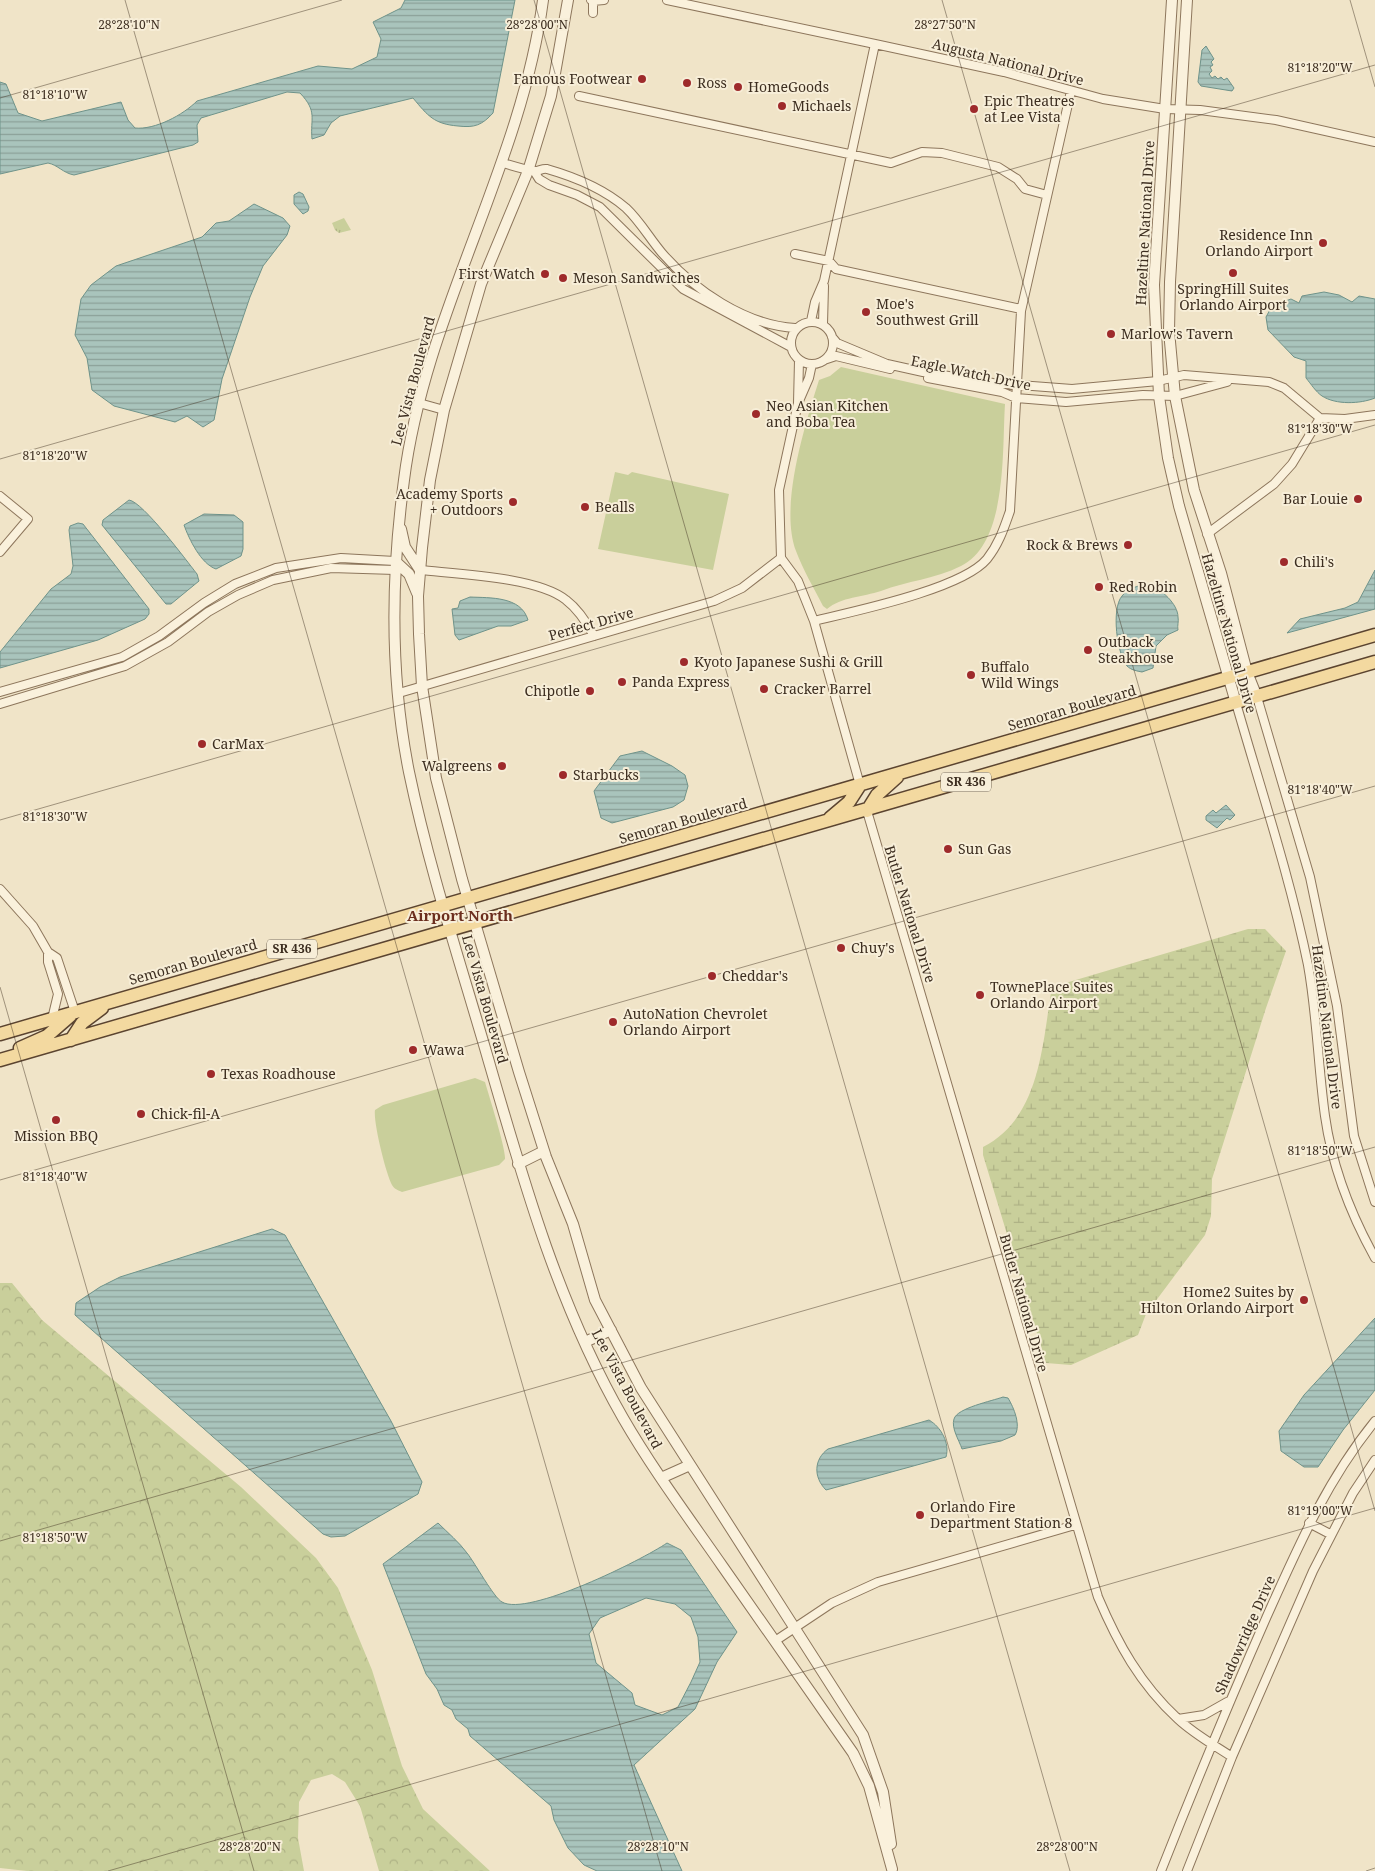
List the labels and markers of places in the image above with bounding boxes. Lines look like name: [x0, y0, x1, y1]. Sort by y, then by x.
place label: Famous Footwear: [513, 69, 632, 88]
marker: Famous Footwear: [636, 73, 648, 85]
place label: Ross: [697, 73, 727, 92]
marker: Ross: [681, 77, 693, 89]
place label: HomeGoods: [748, 77, 829, 96]
marker: HomeGoods: [732, 81, 744, 93]
place label: Epic Theatres at Lee Vista: [984, 91, 1075, 126]
place label: Michaels: [792, 96, 851, 115]
marker: Michaels: [776, 100, 788, 112]
marker: Epic Theatres at Lee Vista: [968, 103, 980, 115]
place label: Residence Inn Orlando Airport: [1205, 225, 1313, 260]
marker: Residence Inn Orlando Airport: [1317, 237, 1329, 249]
place label: First Watch: [459, 264, 535, 283]
marker: SpringHill Suites Orlando Airport: [1227, 267, 1239, 279]
marker: First Watch: [539, 268, 551, 280]
place label: Meson Sandwiches: [573, 268, 700, 287]
marker: Meson Sandwiches: [557, 272, 569, 284]
place label: SpringHill Suites Orlando Airport: [1177, 279, 1289, 314]
place label: Moe's Southwest Grill: [876, 294, 979, 329]
marker: Moe's Southwest Grill: [860, 306, 872, 318]
place label: Marlow's Tavern: [1121, 324, 1233, 343]
marker: Marlow's Tavern: [1105, 328, 1117, 340]
place label: Neo Asian Kitchen and Boba Tea: [766, 396, 889, 431]
marker: Neo Asian Kitchen and Boba Tea: [750, 408, 762, 420]
place label: Academy Sports + Outdoors: [396, 484, 503, 519]
place label: Bar Louie: [1283, 489, 1348, 508]
marker: Bar Louie: [1352, 493, 1364, 505]
marker: Academy Sports + Outdoors: [507, 496, 519, 508]
place label: Bealls: [595, 497, 635, 516]
marker: Bealls: [579, 501, 591, 513]
place label: Rock & Brews: [1026, 535, 1118, 554]
marker: Rock & Brews: [1122, 539, 1134, 551]
place label: Chili's: [1294, 552, 1334, 571]
marker: Chili's: [1278, 556, 1290, 568]
place label: Red Robin: [1109, 577, 1177, 596]
marker: Red Robin: [1093, 581, 1105, 593]
place label: Outback Steakhouse: [1098, 632, 1174, 667]
marker: Outback Steakhouse: [1082, 644, 1094, 656]
place label: Kyoto Japanese Sushi & Grill: [694, 652, 884, 671]
marker: Kyoto Japanese Sushi & Grill: [678, 656, 690, 668]
place label: Buffalo Wild Wings: [981, 657, 1059, 692]
marker: Buffalo Wild Wings: [965, 669, 977, 681]
place label: Panda Express: [632, 672, 730, 691]
marker: Panda Express: [616, 676, 628, 688]
place label: Cracker Barrel: [774, 679, 872, 698]
place label: Chipotle: [525, 681, 580, 700]
marker: Cracker Barrel: [758, 683, 770, 695]
marker: Chipotle: [584, 685, 596, 697]
place label: CarMax: [212, 734, 265, 753]
marker: CarMax: [196, 738, 208, 750]
place label: Walgreens: [422, 756, 492, 775]
marker: Walgreens: [496, 760, 508, 772]
place label: Starbucks: [573, 765, 639, 784]
marker: Starbucks: [557, 769, 569, 781]
place label: Sun Gas: [958, 839, 1011, 858]
marker: Sun Gas: [942, 843, 954, 855]
place label: Chuy's: [851, 938, 895, 957]
marker: Chuy's: [835, 942, 847, 954]
place label: Cheddar's: [722, 966, 788, 985]
marker: Cheddar's: [706, 970, 718, 982]
place label: TownePlace Suites Orlando Airport: [990, 977, 1113, 1012]
marker: TownePlace Suites Orlando Airport: [974, 989, 986, 1001]
place label: AutoNation Chevrolet Orlando Airport: [623, 1004, 768, 1039]
marker: AutoNation Chevrolet Orlando Airport: [607, 1016, 619, 1028]
place label: Wawa: [423, 1040, 465, 1059]
marker: Wawa: [407, 1044, 419, 1056]
place label: Texas Roadhouse: [221, 1064, 336, 1083]
marker: Texas Roadhouse: [205, 1068, 217, 1080]
place label: Chick-fil-A: [151, 1104, 220, 1123]
marker: Chick-fil-A: [135, 1108, 147, 1120]
marker: Mission BBQ: [50, 1114, 62, 1126]
place label: Mission BBQ: [14, 1126, 98, 1145]
place label: Home2 Suites by Hilton Orlando Airport: [1141, 1282, 1294, 1317]
marker: Home2 Suites by Hilton Orlando Airport: [1298, 1294, 1310, 1306]
place label: Orlando Fire Department Station 8: [930, 1497, 1073, 1532]
marker: Orlando Fire Department Station 8: [914, 1509, 926, 1521]

